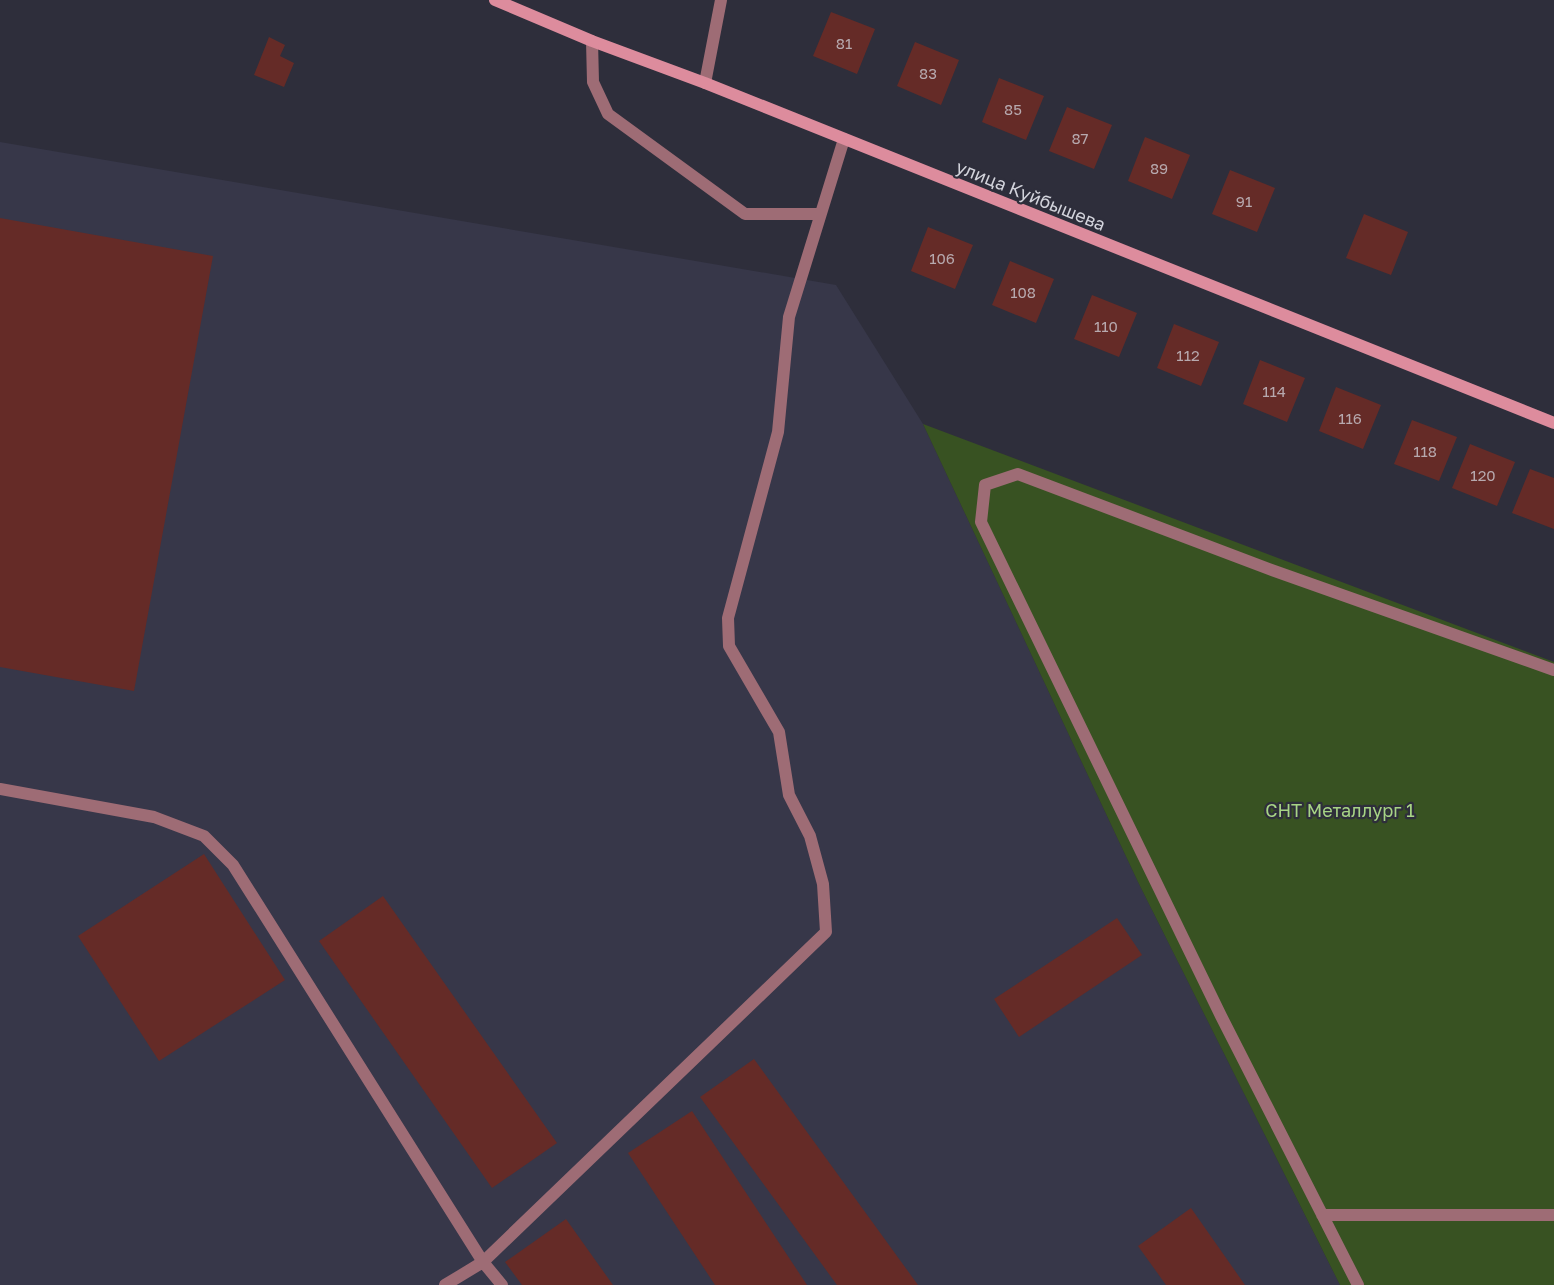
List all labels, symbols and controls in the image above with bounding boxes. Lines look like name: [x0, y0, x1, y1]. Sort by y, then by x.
house number: 81: [836, 34, 852, 52]
house number: 83: [919, 64, 937, 82]
house number: 85: [1004, 100, 1022, 118]
house number: 87: [1071, 129, 1089, 147]
street label: улица Куйбышева: [953, 155, 1109, 235]
house number: 89: [1150, 159, 1168, 177]
house number: 91: [1236, 192, 1252, 210]
house number: 106: [929, 249, 955, 267]
house number: 108: [1010, 283, 1036, 301]
house number: 110: [1094, 317, 1118, 335]
house number: 112: [1176, 346, 1200, 364]
house number: 114: [1262, 382, 1286, 400]
house number: 116: [1338, 409, 1362, 427]
house number: 118: [1413, 442, 1437, 460]
house number: 120: [1470, 466, 1496, 484]
park label: СНТ Металлург 1: [1265, 799, 1415, 821]

